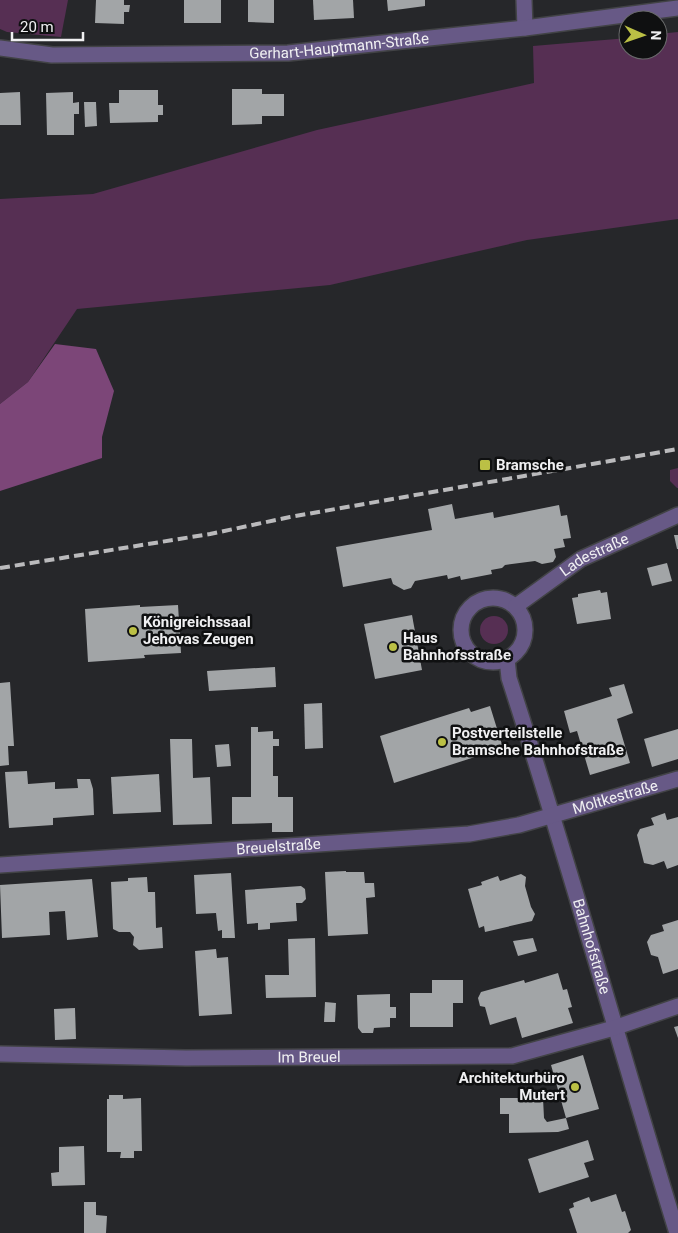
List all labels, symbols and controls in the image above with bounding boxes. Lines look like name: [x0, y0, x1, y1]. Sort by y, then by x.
scale bar: [12, 10, 84, 42]
north arrow: [618, 10, 668, 60]
text: 20 m: [20, 18, 54, 36]
street label: Gerhart-Hauptmann-Straße: [249, 29, 430, 62]
text: N: [648, 30, 664, 41]
place label: Bramsche: [496, 456, 564, 474]
marker: Bramsche: [478, 458, 492, 472]
street label: Ladestraße: [556, 530, 632, 580]
place label: Königreichssaal Jehovas Zeugen: [143, 613, 254, 648]
marker: Königreichssaal Jehovas Zeugen: [127, 625, 139, 637]
place label: Haus Bahnhofsstraße: [403, 629, 511, 664]
marker: Haus Bahnhofsstraße: [387, 641, 399, 653]
place label: Postverteilstelle Bramsche Bahnhofstraße: [452, 724, 624, 759]
marker: Postverteilstelle Bramsche Bahnhofstraße: [436, 736, 448, 748]
street label: Moltkestraße: [570, 776, 660, 818]
street label: Breuelstraße: [236, 835, 321, 858]
street label: Bahnhofstraße: [569, 897, 614, 996]
street label: Im Breuel: [277, 1048, 341, 1066]
place label: Architekturbüro Mutert: [459, 1069, 565, 1104]
marker: Architekturbüro Mutert: [569, 1081, 581, 1093]

